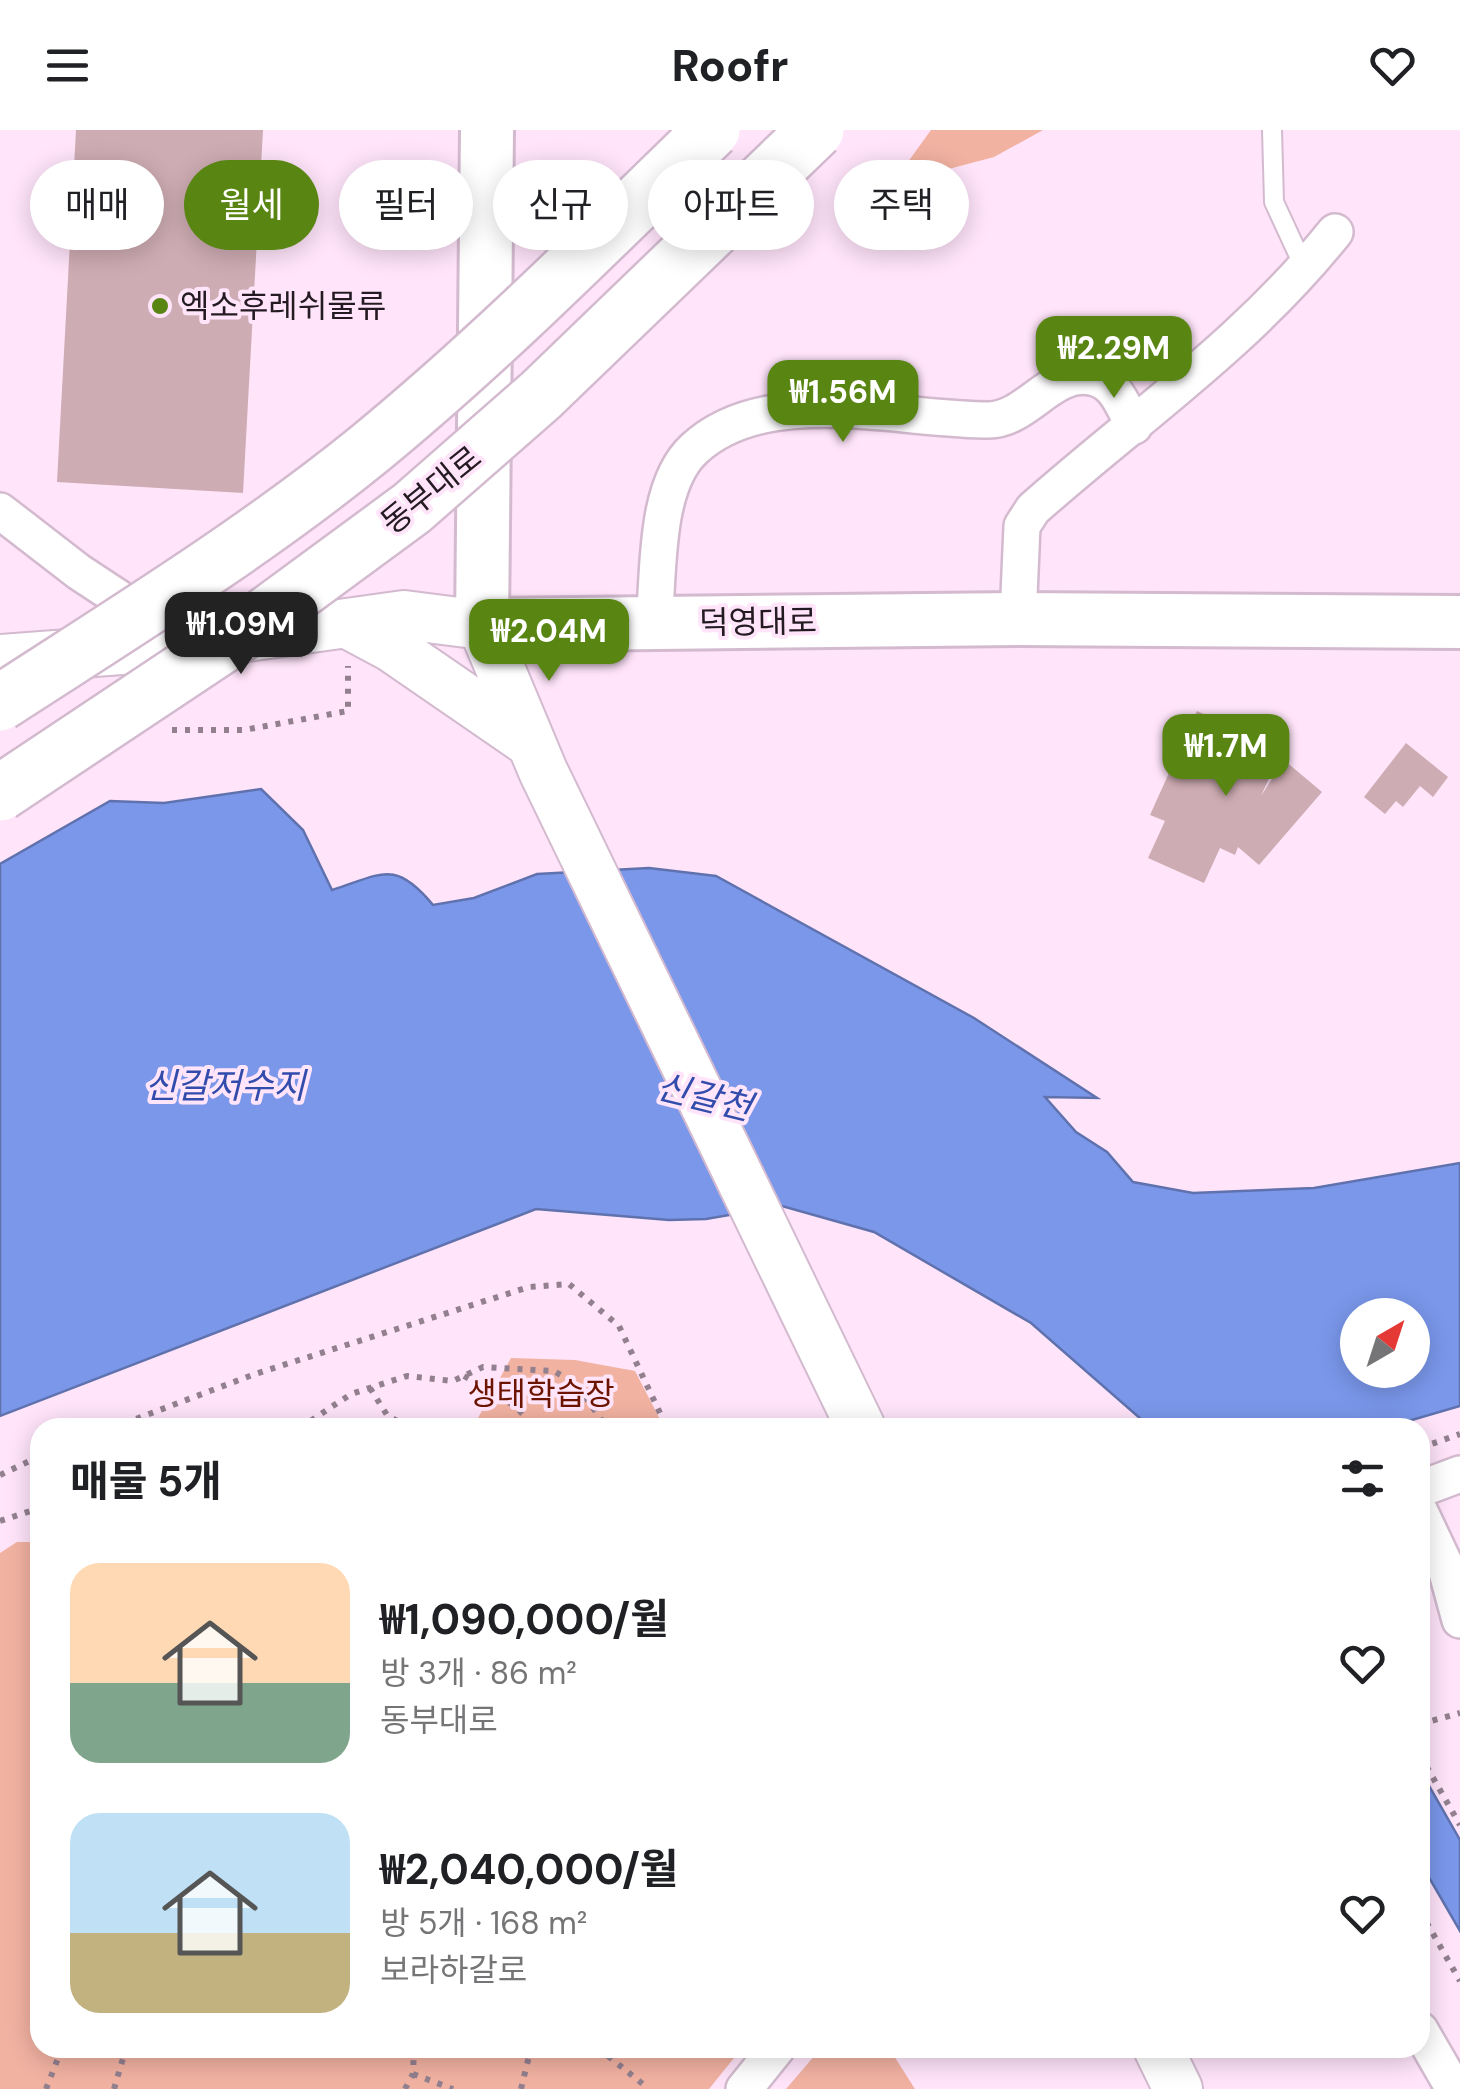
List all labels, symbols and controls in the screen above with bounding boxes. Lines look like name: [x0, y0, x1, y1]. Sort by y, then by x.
text: Roofr: [671, 36, 789, 95]
icon: menu: [40, 38, 95, 93]
icon: heart: [1365, 38, 1420, 93]
chip: 매매: [30, 160, 164, 250]
chip: 월세: [184, 160, 319, 250]
chip: 필터: [339, 160, 473, 250]
chip: 신규: [493, 160, 628, 250]
chip: 아파트: [648, 160, 814, 250]
chip: 주택: [834, 160, 969, 250]
place label: 엑소후레쉬물류: [180, 285, 386, 327]
marker: 엑소후레쉬물류: [149, 295, 171, 317]
pin: ₩2.29M: [1033, 316, 1195, 401]
text: ₩2.29M: [1058, 327, 1170, 369]
pin: ₩1.56M: [762, 360, 924, 445]
text: ₩1.56M: [789, 371, 897, 413]
street label: 동부대로: [372, 437, 490, 543]
pin: ₩1.09M: [160, 592, 322, 677]
pin: ₩2.04M: [468, 599, 630, 684]
street label: 덕영대로: [699, 600, 817, 644]
text: ₩1.09M: [187, 603, 295, 645]
text: ₩2.04M: [491, 610, 607, 652]
pin: ₩1.7M: [1156, 714, 1296, 799]
text: ₩1.7M: [1184, 725, 1268, 767]
water label: 신갈저수지: [144, 1063, 308, 1109]
water label: 신갈천: [652, 1063, 760, 1132]
north arrow: [1340, 1298, 1430, 1388]
map controls: [1340, 1298, 1430, 1388]
park label: 생태학습장: [467, 1373, 615, 1415]
icon: filters: [1335, 1451, 1390, 1506]
text: 매물 5개: [70, 1454, 222, 1509]
text: ₩1,090,000/월: [380, 1592, 669, 1647]
icon: home: [150, 1603, 270, 1723]
icon: heart: [1335, 1636, 1390, 1691]
text: 방 3개 · 86 m²: [380, 1652, 577, 1694]
text: 동부대로: [380, 1699, 498, 1741]
text: ₩2,040,000/월: [380, 1842, 678, 1897]
icon: home: [150, 1853, 270, 1973]
icon: heart: [1335, 1886, 1390, 1941]
text: 방 5개 · 168 m²: [380, 1902, 587, 1944]
text: 보라하갈로: [380, 1949, 527, 1991]

